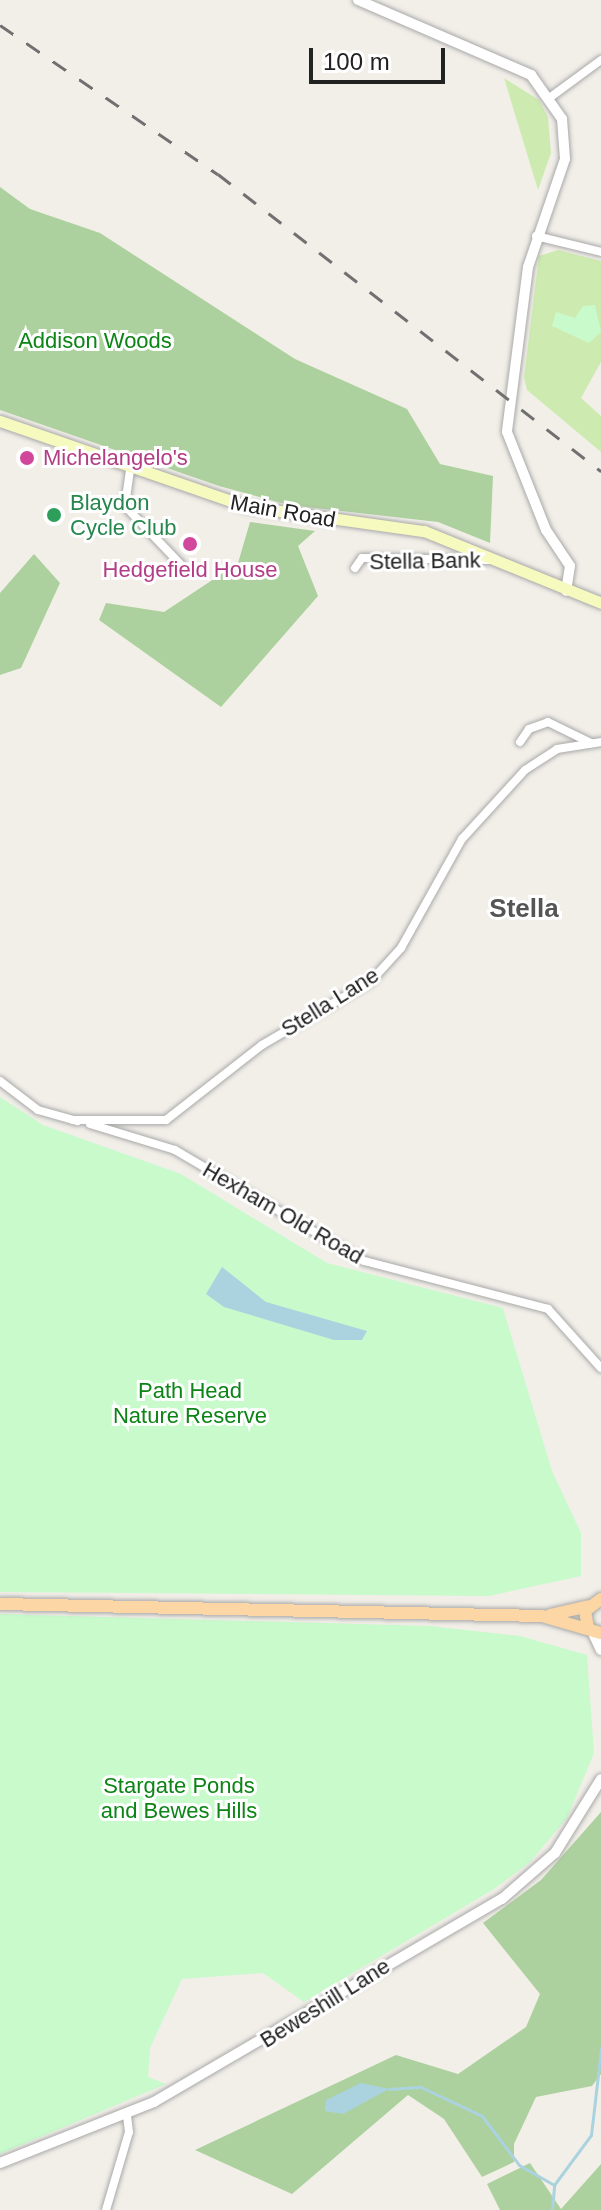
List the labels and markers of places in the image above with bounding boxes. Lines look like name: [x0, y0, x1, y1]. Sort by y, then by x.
place label: Michelangelo's: [43, 445, 188, 471]
marker: Michelangelo's: [18, 449, 36, 467]
place label: Blaydon Cycle Club: [70, 489, 176, 540]
marker: Blaydon Cycle Club: [45, 506, 63, 524]
marker: Hedgefield House: [181, 535, 199, 553]
place label: Hedgefield House: [103, 557, 277, 583]

